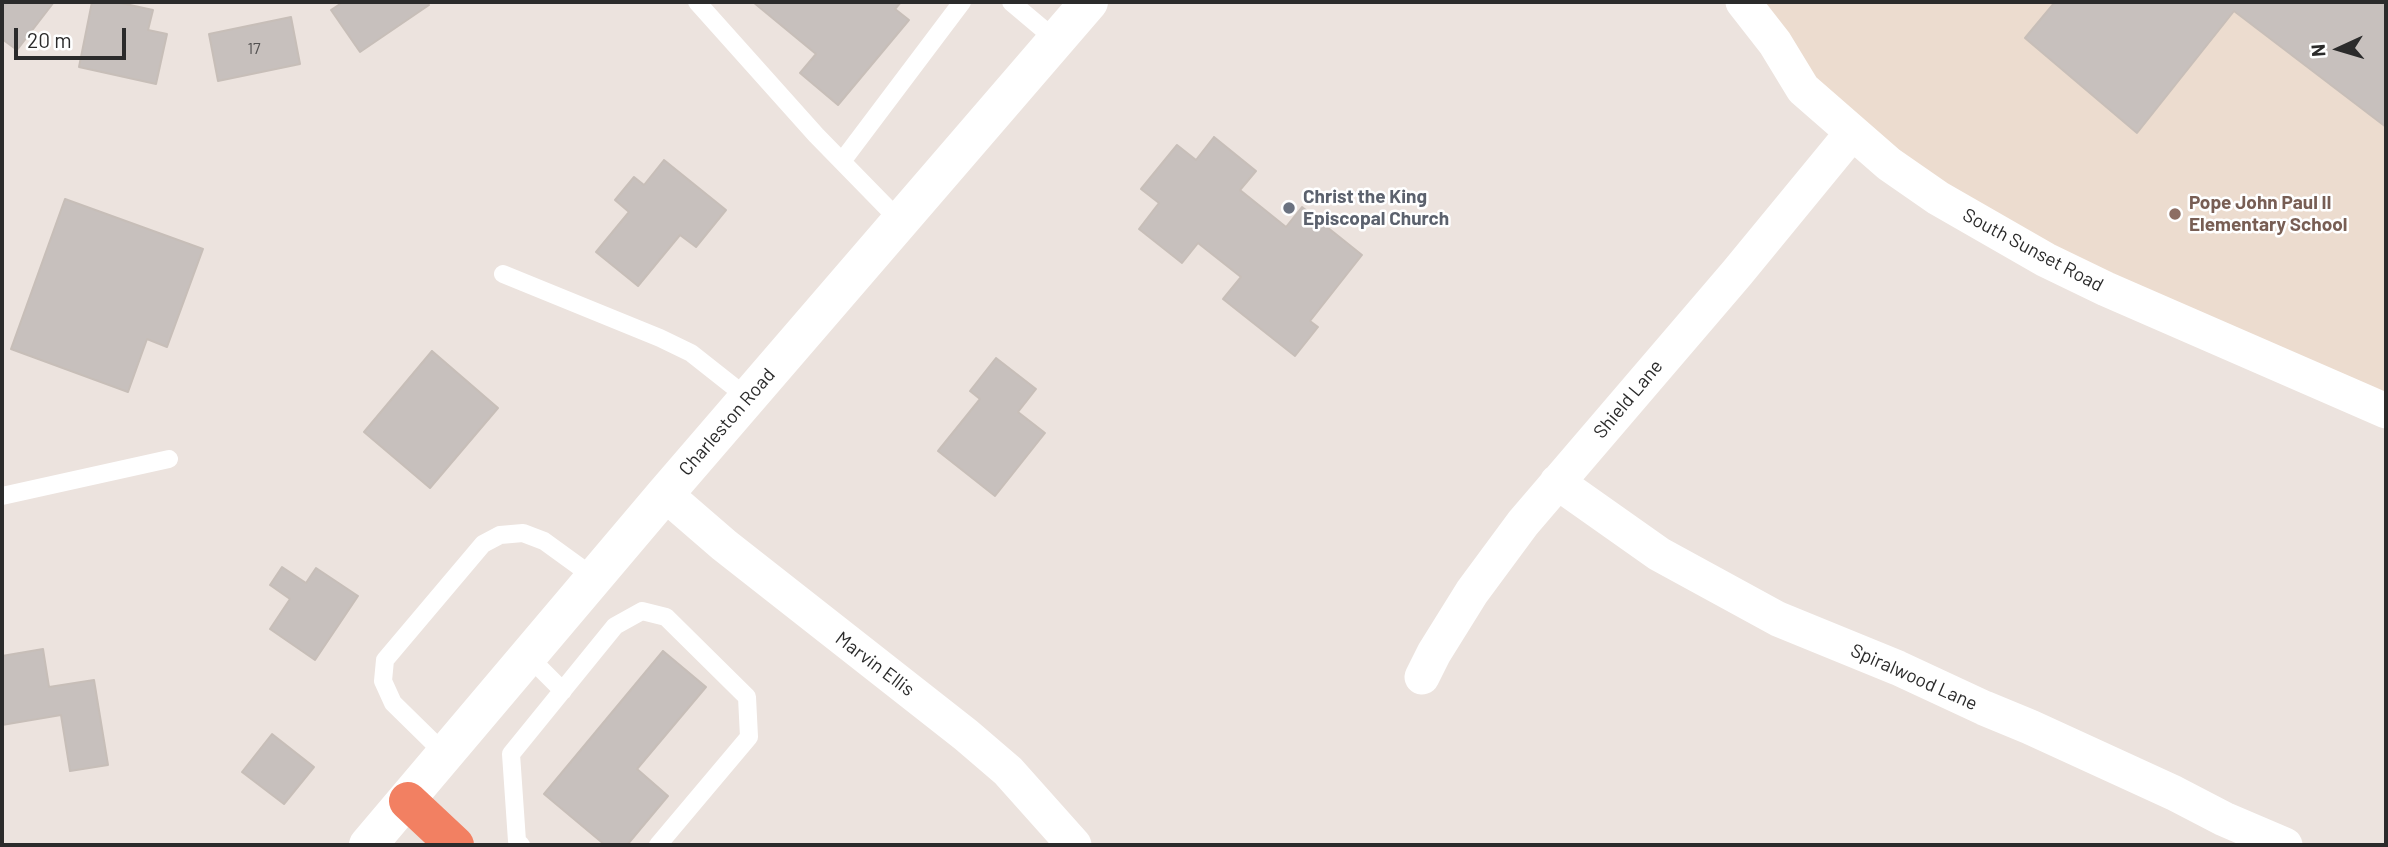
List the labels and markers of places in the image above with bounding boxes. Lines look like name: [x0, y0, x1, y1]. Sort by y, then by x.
place label: Christ the King Episcopal Church: [1303, 186, 1449, 230]
place label: Pope John Paul II Elementary School: [2189, 192, 2347, 236]
marker: Christ the King Episcopal Church: [1281, 200, 1297, 216]
marker: Pope John Paul II Elementary School: [2167, 206, 2183, 222]

